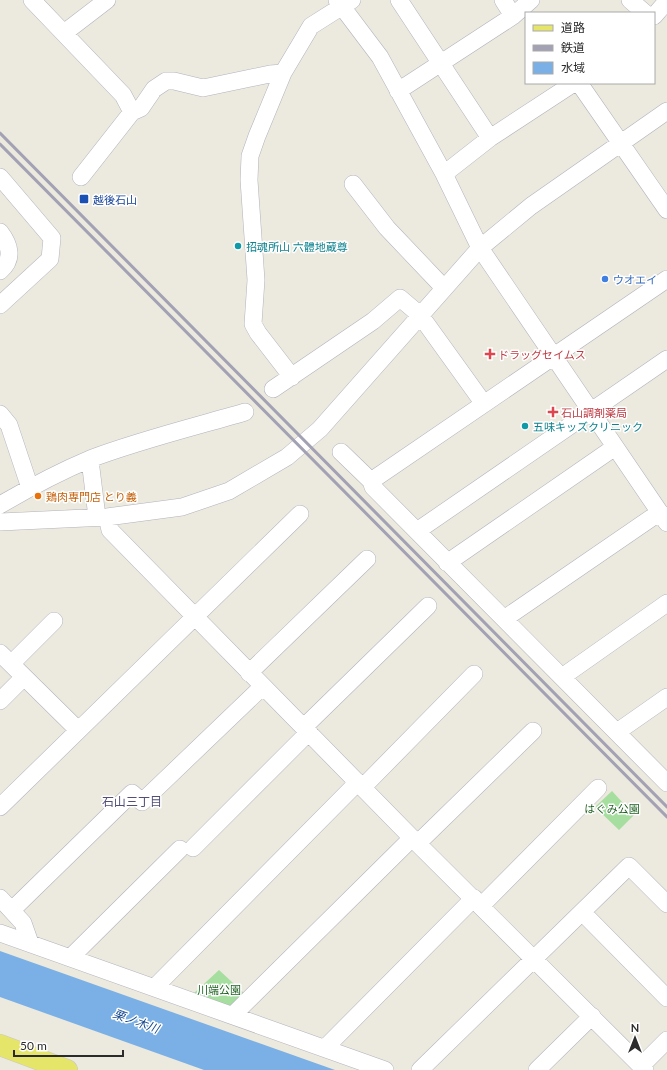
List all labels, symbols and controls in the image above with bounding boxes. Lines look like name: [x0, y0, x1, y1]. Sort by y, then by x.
legend: [525, 12, 655, 84]
text: 道路: [561, 20, 585, 35]
text: 鉄道: [561, 40, 585, 55]
text: 水域: [561, 60, 585, 75]
marker: 越後石山: [78, 193, 90, 205]
place label: 越後石山: [93, 193, 137, 206]
place label: 招魂所山 六體地蔵尊: [246, 240, 348, 253]
marker: 招魂所山 六體地蔵尊: [233, 241, 243, 251]
place label: ウオエイ: [613, 273, 657, 286]
marker: ウオエイ: [600, 274, 610, 284]
place label: ドラッグセイムス: [498, 348, 586, 361]
marker: ドラッグセイムス: [485, 349, 495, 359]
place label: 石山調剤薬局: [561, 406, 627, 419]
marker: 石山調剤薬局: [548, 407, 558, 417]
place label: 五味キッズクリニック: [533, 420, 643, 433]
marker: 五味キッズクリニック: [520, 421, 530, 431]
place label: 鶏肉専門店 とり義: [46, 490, 137, 503]
marker: 鶏肉専門店 とり義: [33, 491, 43, 501]
district label: 石山三丁目: [102, 794, 162, 809]
park label: はぐみ公園: [584, 802, 640, 815]
park label: 川端公園: [197, 983, 241, 996]
water label: 栗ノ木川: [111, 1006, 163, 1037]
north arrow: [615, 1018, 655, 1058]
text: N: [631, 1021, 639, 1034]
scale bar: [14, 1032, 123, 1058]
text: 50 m: [20, 1038, 47, 1053]

